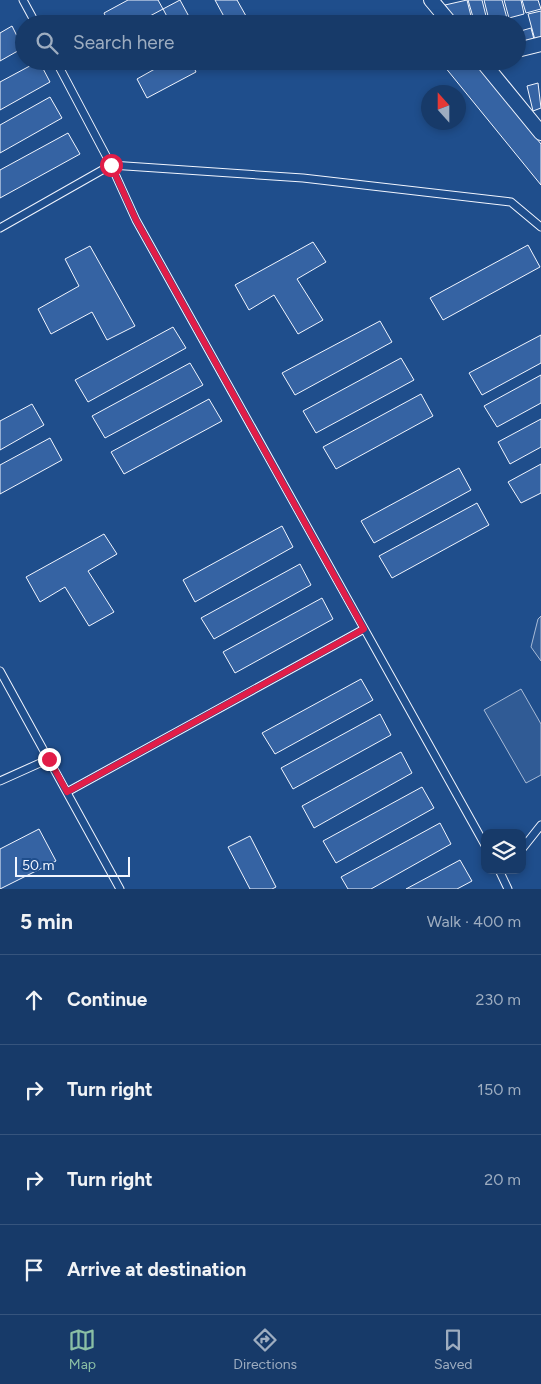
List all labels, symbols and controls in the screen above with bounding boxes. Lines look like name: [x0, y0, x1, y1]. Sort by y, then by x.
search box: [15, 15, 526, 70]
icon: search: [33, 29, 61, 57]
text: Search here: [73, 31, 175, 54]
north arrow: [421, 85, 466, 130]
route start: [100, 154, 123, 177]
route end: [38, 748, 61, 771]
map controls: [481, 829, 526, 874]
button: layers: [481, 829, 526, 874]
scale bar: [15, 854, 130, 877]
text: 50 m: [22, 857, 54, 874]
text: 5 min: [20, 909, 73, 934]
text: Walk · 400 m: [427, 912, 521, 931]
icon: ahead: [20, 986, 48, 1014]
text: Continue: [67, 988, 147, 1011]
text: 230 m: [476, 990, 521, 1009]
icon: right: [20, 1076, 48, 1104]
text: Turn right: [67, 1078, 153, 1101]
text: 150 m: [477, 1080, 521, 1099]
icon: right: [20, 1166, 48, 1194]
text: Turn right: [67, 1168, 153, 1191]
text: 20 m: [484, 1170, 521, 1189]
icon: arrive: [20, 1256, 48, 1284]
text: Arrive at destination: [67, 1258, 246, 1281]
tab: Map: [68, 1326, 96, 1373]
tab: Directions: [233, 1326, 297, 1373]
tab: Saved: [434, 1326, 473, 1373]

